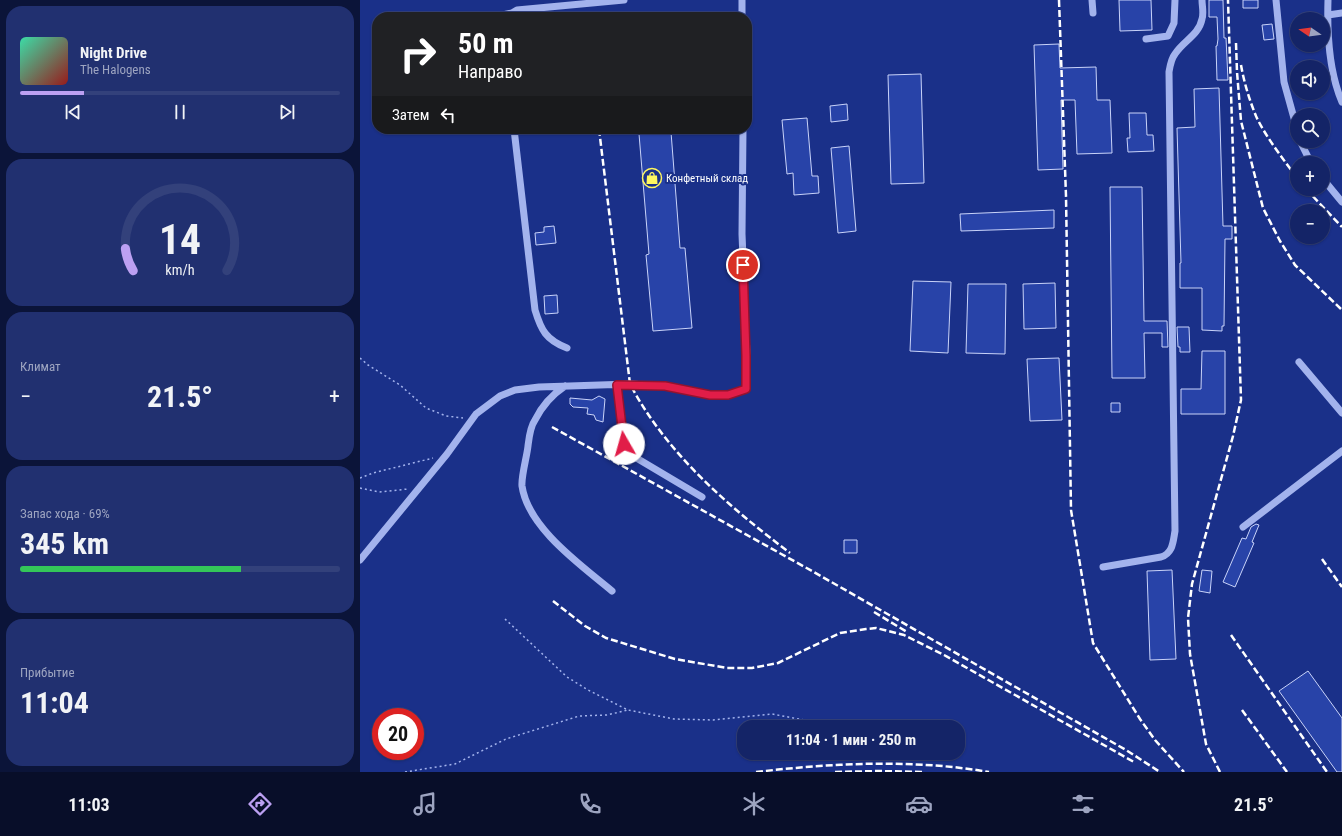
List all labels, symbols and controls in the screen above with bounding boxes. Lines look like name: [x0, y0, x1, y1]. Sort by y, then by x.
north arrow: [1290, 12, 1330, 52]
map controls: [1290, 12, 1330, 244]
text: 50 m: [458, 27, 514, 60]
icon: right: [392, 28, 444, 80]
text: Night Drive: [80, 44, 147, 62]
button: sound: [1290, 60, 1330, 100]
text: Направо: [458, 61, 523, 82]
text: The Halogens: [80, 62, 151, 77]
icon: previous: [62, 101, 84, 123]
icon: pause: [169, 101, 191, 123]
icon: next: [276, 101, 298, 123]
icon: left: [437, 104, 459, 126]
text: Затем: [392, 106, 429, 124]
button: search: [1290, 108, 1330, 148]
button: +: [1290, 156, 1330, 196]
shop icon: Конфетный склад: [641, 167, 663, 189]
place label: Конфетный склад: [666, 172, 748, 185]
button: −: [1290, 204, 1330, 244]
text: 14: [159, 215, 201, 264]
pin: [726, 248, 760, 282]
icon: arrive: [732, 254, 754, 276]
text: km/h: [165, 261, 195, 277]
text: Климат: [20, 359, 61, 374]
text: 21.5°: [147, 379, 213, 414]
text: −: [20, 384, 31, 409]
text: +: [329, 384, 340, 409]
position arrow: [603, 423, 645, 465]
text: Запас хода · 69%: [20, 506, 110, 521]
text: 345 km: [20, 526, 109, 561]
text: Прибытие: [20, 665, 75, 680]
text: 11:04: [20, 685, 89, 720]
speed limit sign: 20: [372, 708, 424, 760]
text: 11:04 · 1 мин · 250 m: [786, 731, 916, 749]
icon: directions: [246, 790, 274, 818]
icon: music: [411, 790, 439, 818]
icon: phone: [576, 790, 604, 818]
icon: climate: [740, 790, 768, 818]
icon: car: [905, 790, 933, 818]
icon: filters: [1069, 790, 1097, 818]
text: 11:03: [68, 794, 110, 815]
text: 21.5°: [1234, 794, 1274, 815]

